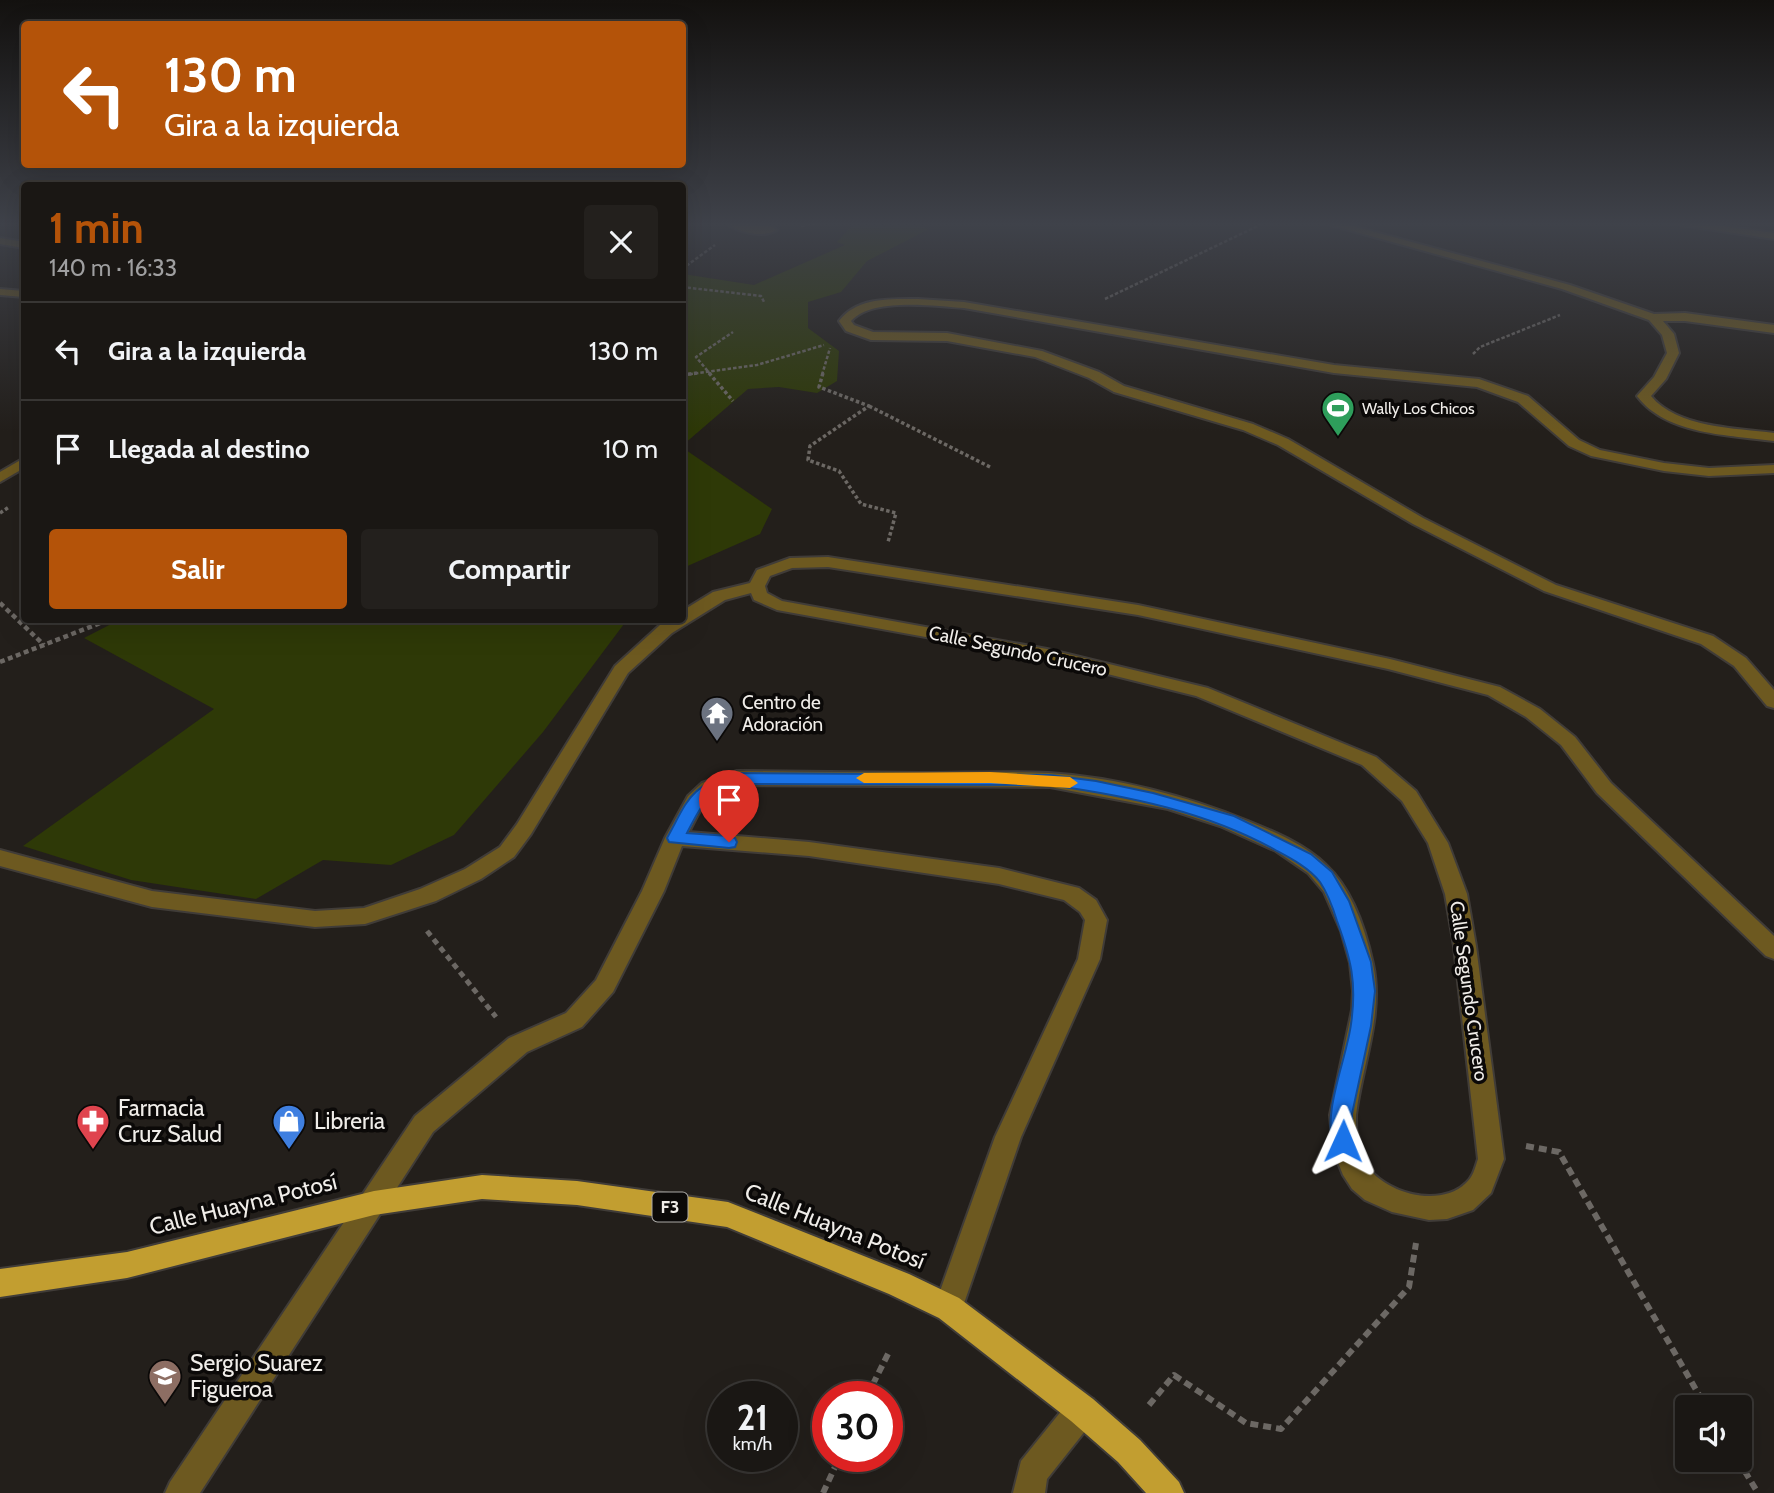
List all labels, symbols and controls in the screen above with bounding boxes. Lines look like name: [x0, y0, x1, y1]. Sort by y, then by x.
text: 130 m: [164, 45, 297, 104]
icon: left: [49, 49, 140, 140]
text: Gira a la izquierda: [164, 105, 399, 144]
text: 1 min: [49, 202, 144, 254]
button: close: [584, 205, 658, 279]
text: 140 m · 16:33: [49, 254, 177, 282]
icon: left: [49, 332, 87, 370]
text: Gira a la izquierda: [108, 335, 306, 367]
text: 130 m: [589, 335, 658, 367]
sports icon: Wally Los Chicos: [1319, 389, 1357, 438]
place label: Wally Los Chicos: [1362, 399, 1475, 418]
icon: arrive: [49, 430, 87, 468]
text: Llegada al destino: [108, 433, 310, 465]
text: 10 m: [603, 433, 658, 465]
button: Salir: [49, 529, 347, 609]
button: Compartir: [361, 529, 658, 609]
street label: Calle Segundo Crucero: [927, 621, 1109, 681]
place label: Centro de Adoración: [742, 691, 823, 736]
temple icon: Centro de Adoración: [698, 694, 736, 743]
pin: [699, 770, 759, 842]
icon: arrive: [710, 781, 748, 819]
street label: Calle Segundo Crucero: [1445, 899, 1493, 1083]
place label: Farmacia Cruz Salud: [118, 1094, 222, 1148]
pharmacy icon: Farmacia Cruz Salud: [74, 1102, 112, 1151]
shop icon: Libreria: [270, 1102, 308, 1151]
position arrow: [1306, 1104, 1380, 1178]
place label: Libreria: [314, 1107, 385, 1135]
street label: Calle Huayna Potosí: [146, 1167, 340, 1241]
street label: Calle Huayna Potosí: [741, 1177, 929, 1275]
road number: F3: [652, 1192, 688, 1222]
place label: Sergio Suarez Figueroa: [190, 1349, 323, 1403]
school or university icon: Sergio Suarez Figueroa: [146, 1357, 184, 1406]
speed limit sign: 30: [812, 1381, 903, 1472]
map controls: [1675, 1395, 1752, 1472]
button: sound: [1675, 1395, 1752, 1472]
text: 21: [737, 1396, 768, 1439]
text: km/h: [733, 1433, 772, 1455]

